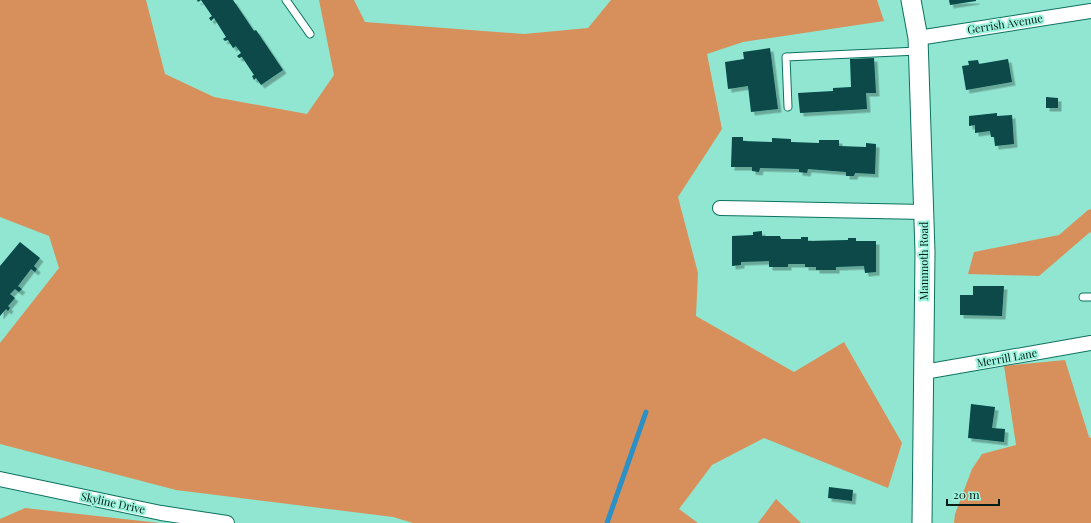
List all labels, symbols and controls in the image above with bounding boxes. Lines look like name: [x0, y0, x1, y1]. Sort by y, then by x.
street label: Gerrish Avenue: [966, 10, 1044, 37]
street label: Mammoth Road: [916, 221, 931, 300]
street label: Merrill Lane: [976, 345, 1039, 370]
scale bar: [947, 481, 999, 507]
text: 20 m: [953, 486, 980, 502]
street label: Skyline Drive: [80, 488, 147, 517]

